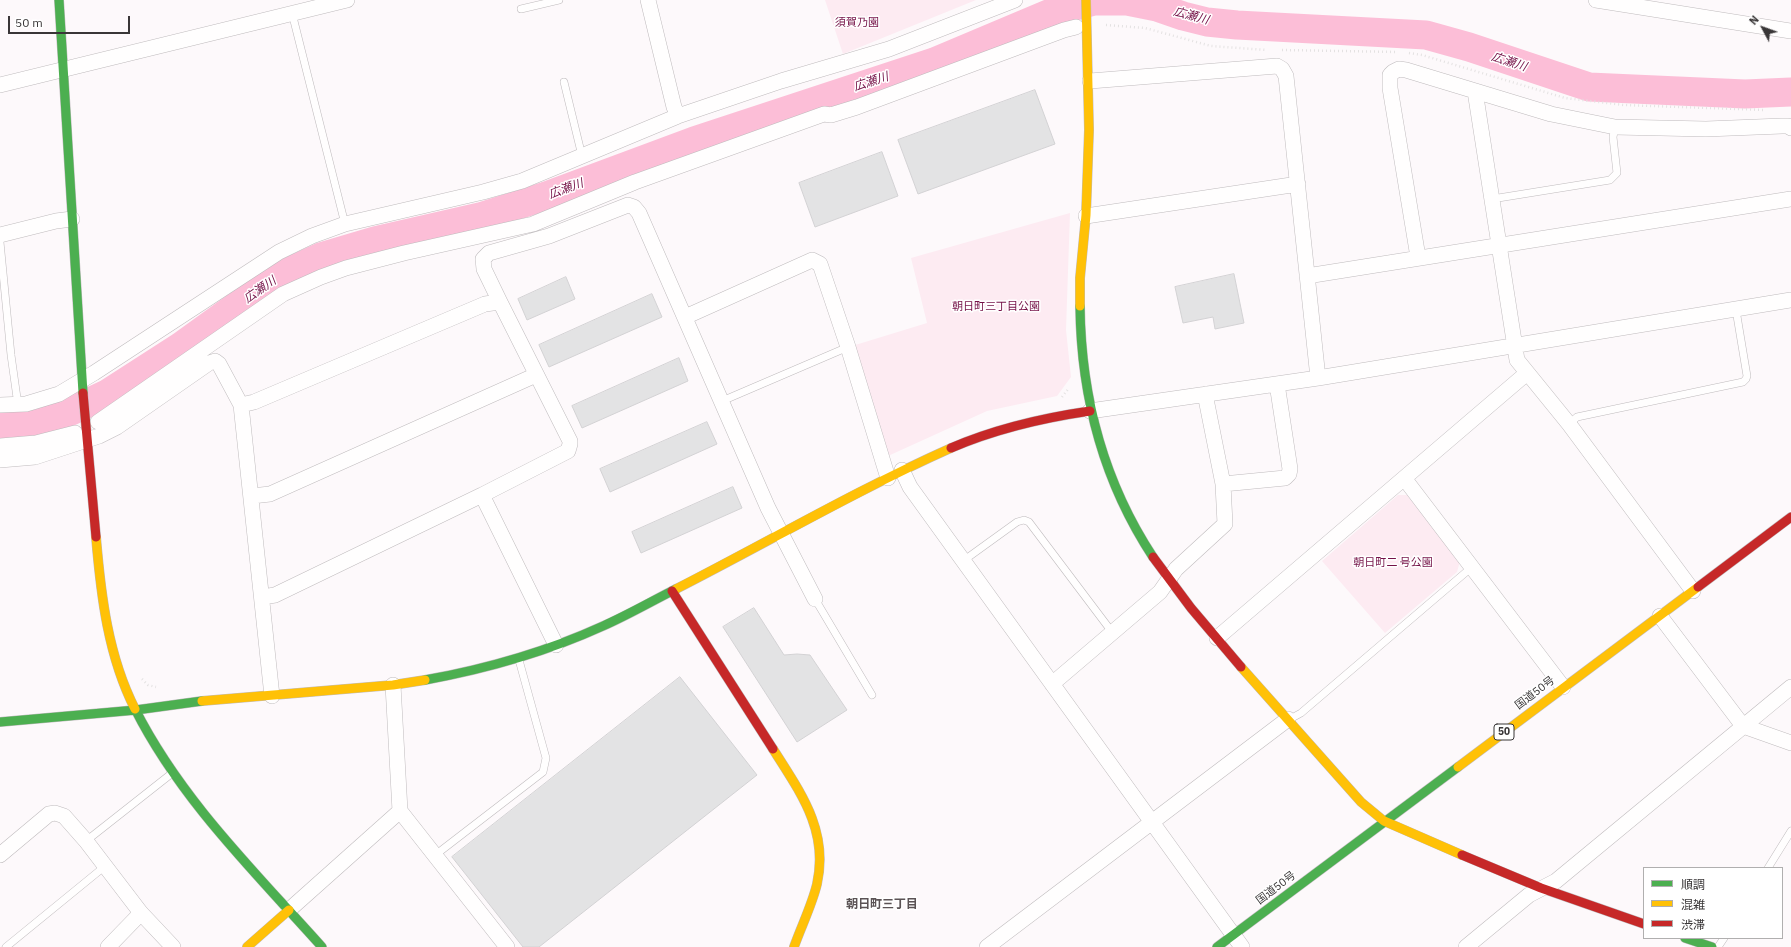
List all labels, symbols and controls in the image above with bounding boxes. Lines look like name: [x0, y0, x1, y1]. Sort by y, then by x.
water label: 広瀬川: [1172, 4, 1210, 28]
scale bar: [10, 8, 132, 34]
north arrow: [1743, 8, 1783, 48]
text: N: [1746, 13, 1762, 28]
text: 50 m: [15, 15, 43, 30]
park label: 須賀乃園: [835, 16, 879, 30]
water label: 広瀬川: [1490, 50, 1528, 74]
water label: 広瀬川: [852, 70, 890, 94]
water label: 広瀬川: [547, 176, 585, 202]
water label: 広瀬川: [241, 274, 279, 306]
park label: 朝日町三丁目公園: [952, 300, 1040, 314]
park label: 朝日町二 号公園: [1353, 556, 1433, 570]
street label: 国道50号: [1513, 674, 1557, 712]
road number: 50: [1494, 724, 1514, 740]
legend: [1643, 867, 1783, 939]
street label: 国道50号: [1254, 869, 1298, 907]
text: 順調: [1681, 877, 1705, 892]
text: 混雑: [1681, 897, 1705, 912]
district label: 朝日町三丁目: [846, 898, 918, 912]
text: 渋滞: [1681, 917, 1705, 932]

